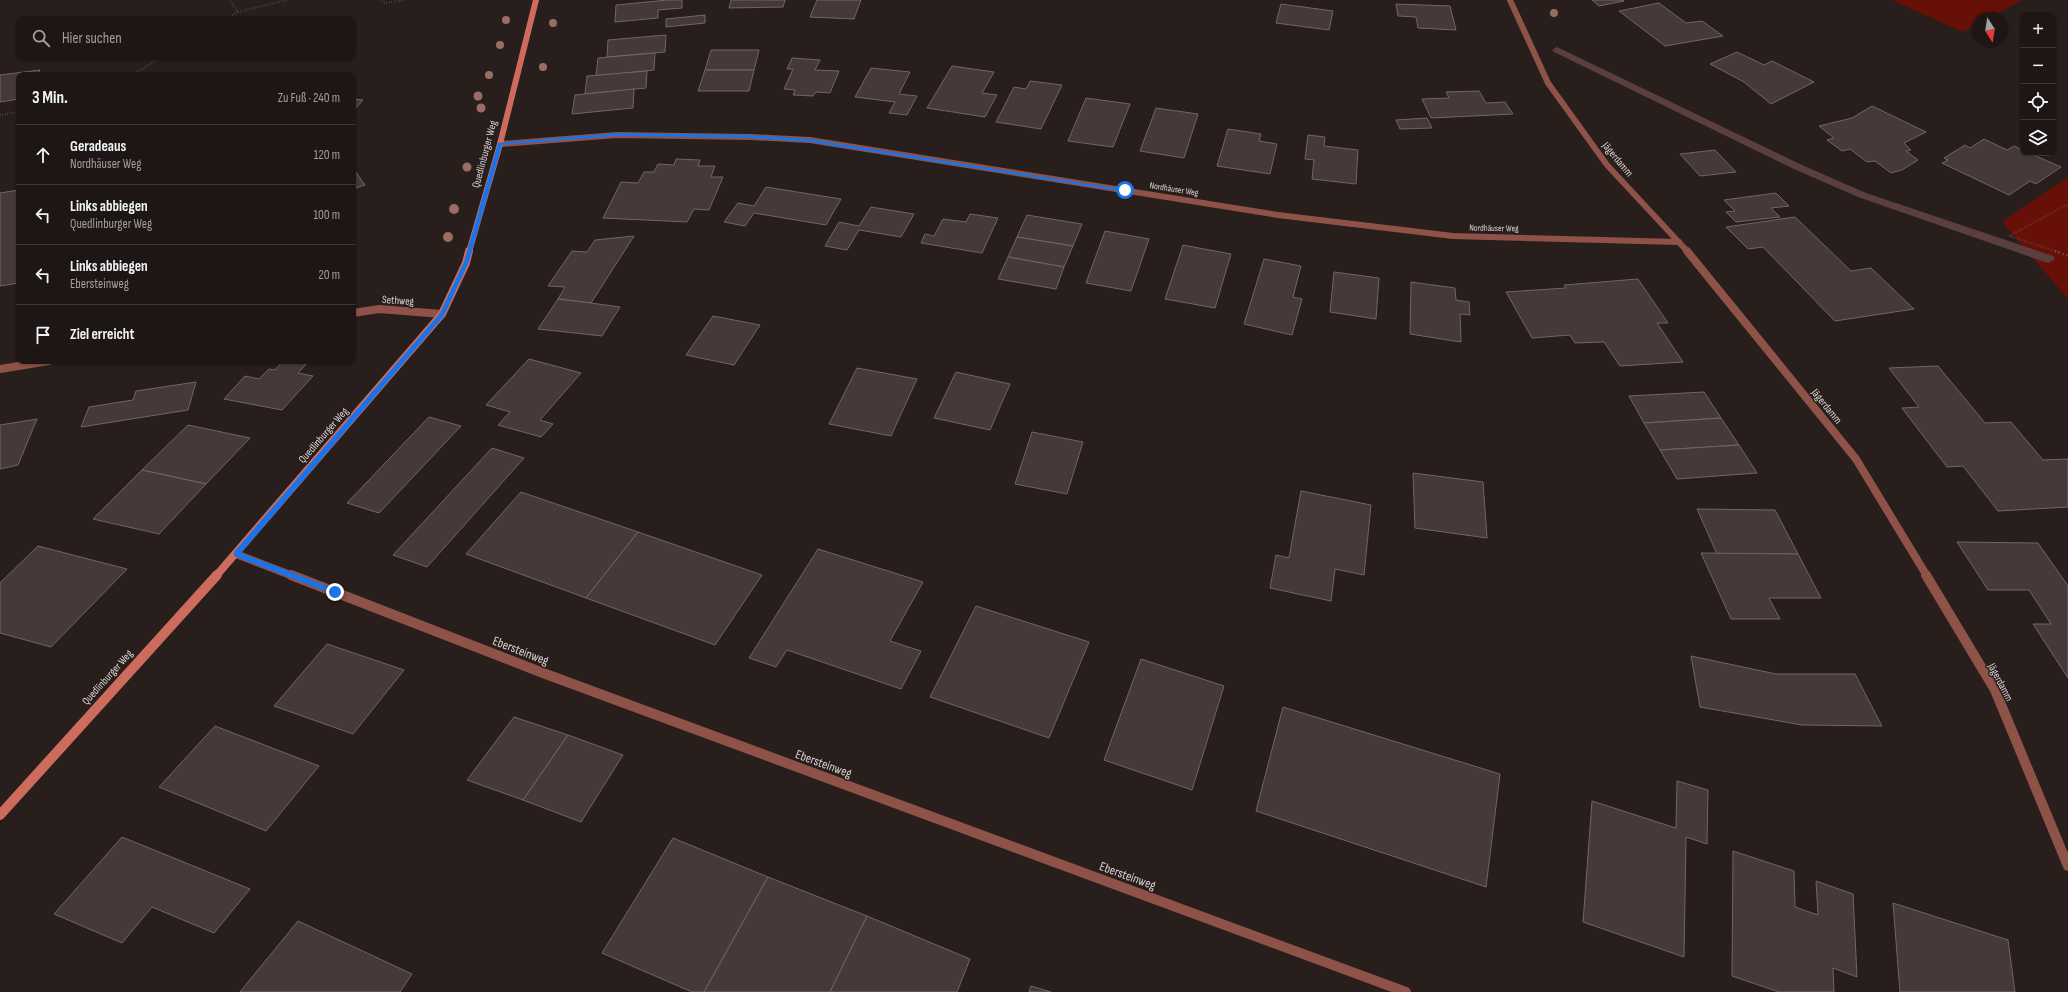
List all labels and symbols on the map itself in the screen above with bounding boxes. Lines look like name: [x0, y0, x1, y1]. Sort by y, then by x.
north arrow: [1972, 12, 2008, 48]
street label: Quedlinburger Weg: [469, 118, 500, 189]
street label: Jägerdamm: [1599, 139, 1636, 179]
street label: Nordhäuser Weg: [1149, 180, 1200, 199]
route start: [1116, 181, 1134, 199]
street label: Nordhäuser Weg: [1469, 223, 1519, 234]
street label: Sethweg: [381, 293, 415, 308]
street label: Jägerdamm: [1808, 385, 1845, 426]
street label: Quedlinburger Weg: [296, 404, 351, 466]
route end: [326, 583, 344, 601]
street label: Ebersteinweg: [490, 633, 551, 669]
street label: Quedlinburger Weg: [79, 647, 136, 708]
street label: Jägerdamm: [1985, 660, 2016, 703]
street label: Ebersteinweg: [793, 746, 854, 782]
street label: Ebersteinweg: [1097, 858, 1158, 894]

